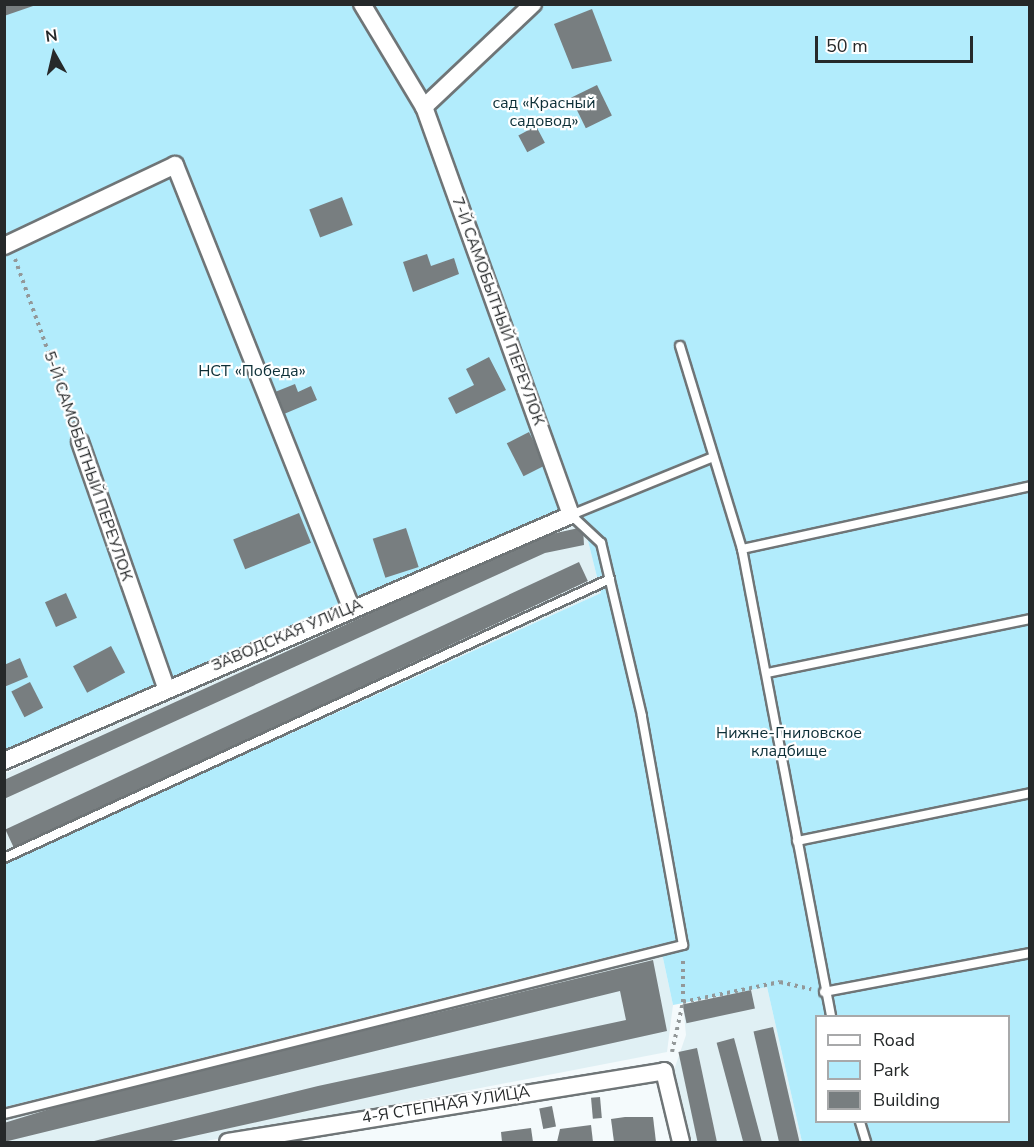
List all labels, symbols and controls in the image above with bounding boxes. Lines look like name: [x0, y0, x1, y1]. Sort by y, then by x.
north arrow: [24, 24, 84, 84]
text: N: [44, 24, 59, 48]
scale bar: [818, 24, 976, 62]
text: 50 m: [826, 34, 868, 58]
park label: сад «Красный садовод»: [492, 93, 596, 131]
street label: 7-Й САМОБЫТНЫЙ ПЕРЕУЛОК: [448, 194, 548, 428]
street label: 5-Й САМОБЫТНЫЙ ПЕРЕУЛОК: [40, 349, 136, 583]
park label: НСТ «Победа»: [198, 361, 306, 381]
street label: ЗАВОДСКАЯ УЛИЦА: [208, 594, 366, 676]
park label: Нижне-Гниловское кладбище: [716, 723, 862, 761]
legend: [815, 1015, 1010, 1123]
text: Road: [873, 1028, 915, 1052]
text: Park: [873, 1058, 909, 1082]
street label: 4-Я СТЕПНАЯ УЛИЦА: [361, 1082, 531, 1128]
text: Building: [873, 1088, 940, 1112]

